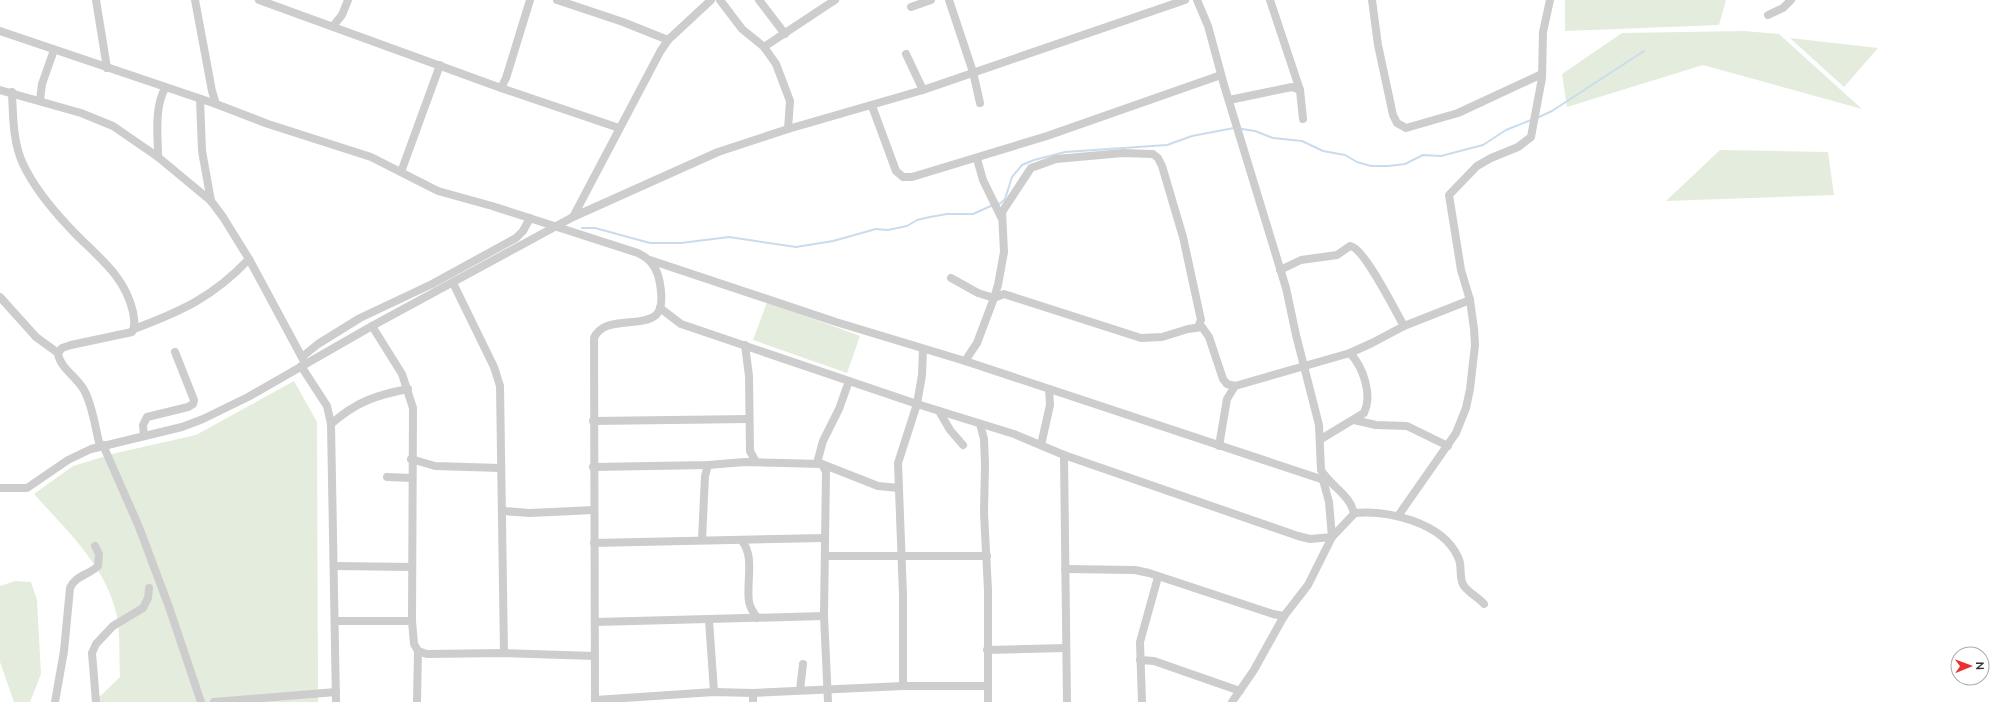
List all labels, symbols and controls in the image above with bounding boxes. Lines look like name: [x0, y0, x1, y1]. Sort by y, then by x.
north arrow: [1950, 646, 1990, 686]
text: N: [1973, 662, 1987, 670]

